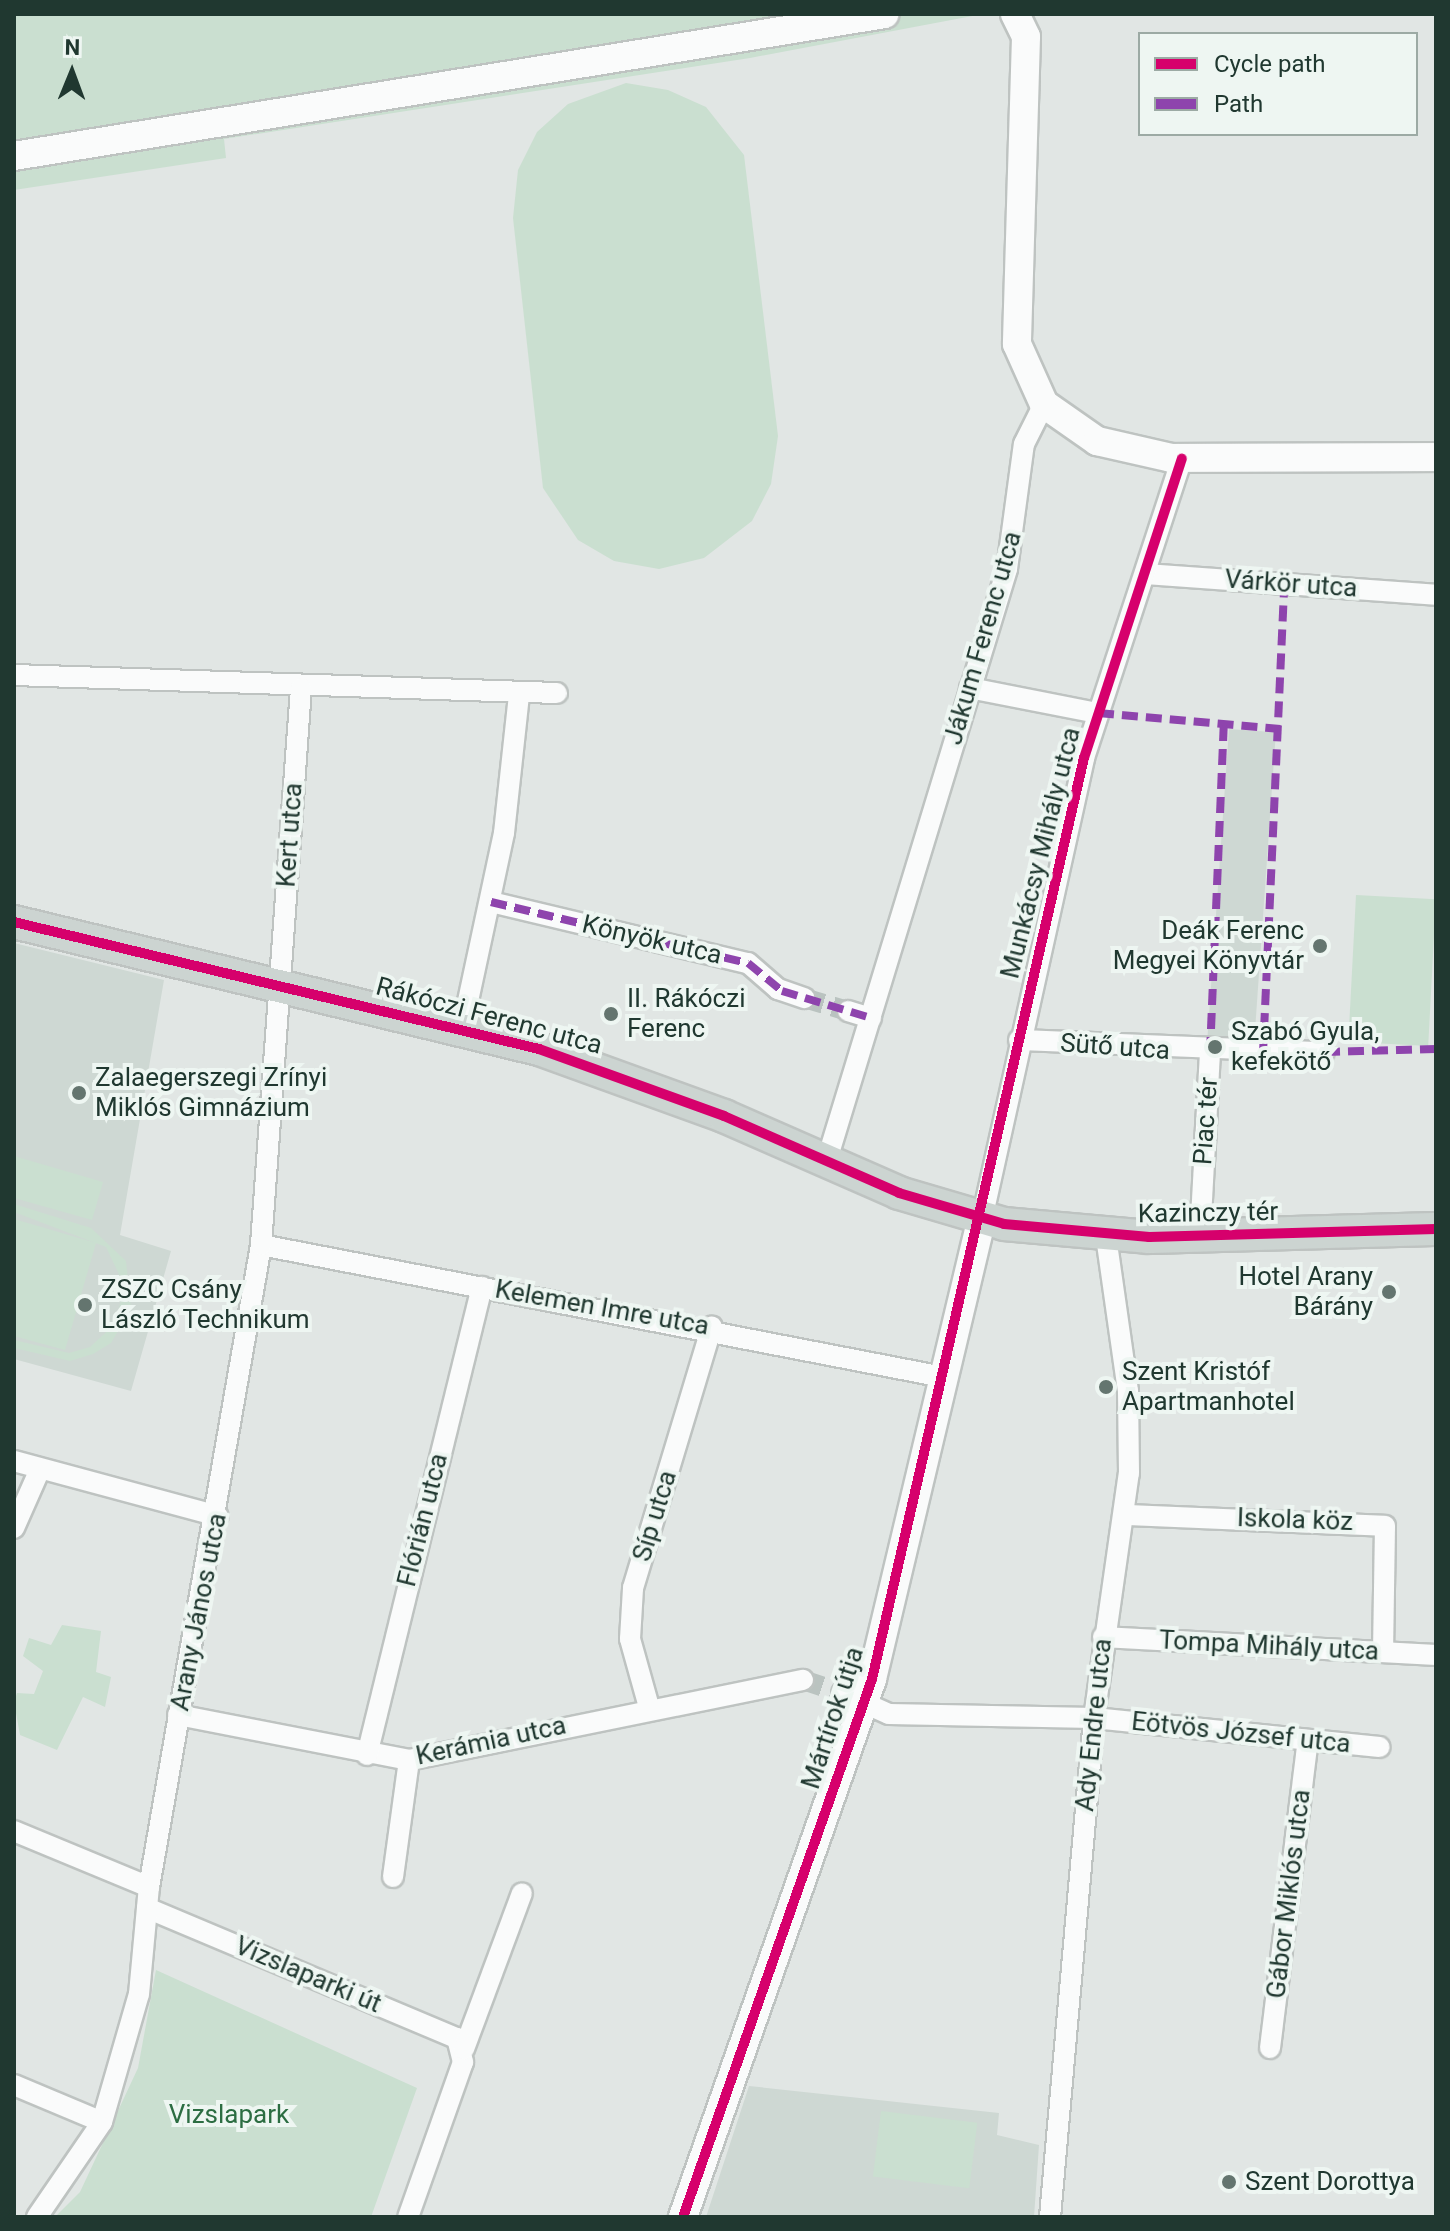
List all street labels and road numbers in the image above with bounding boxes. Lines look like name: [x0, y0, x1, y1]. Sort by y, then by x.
street label: Jákum Ferenc utca: [938, 528, 1028, 748]
street label: Várkör utca: [1224, 564, 1358, 604]
street label: Munkácsy Mihály utca: [995, 724, 1087, 982]
street label: Kert utca: [271, 782, 309, 888]
street label: Könyök utca: [579, 909, 725, 971]
street label: Rákóczi Ferenc utca: [373, 971, 605, 1061]
street label: Sütő utca: [1059, 1028, 1171, 1066]
street label: Piac tér: [1187, 1076, 1225, 1166]
street label: Kazinczy tér: [1138, 1196, 1278, 1230]
street label: Kelemen Imre utca: [493, 1274, 711, 1342]
street label: Flórián utca: [391, 1450, 455, 1590]
street label: Síp utca: [626, 1467, 684, 1565]
street label: Iskola köz: [1236, 1502, 1354, 1538]
street label: Arany János utca: [165, 1511, 233, 1713]
street label: Tompa Mihály utca: [1158, 1625, 1380, 1667]
street label: Ady Endre utca: [1069, 1637, 1119, 1813]
street label: Mártírok útja: [795, 1643, 871, 1793]
street label: Eötvös József utca: [1130, 1706, 1352, 1760]
street label: Kerámia utca: [413, 1710, 569, 1772]
street label: Gábor Miklós utca: [1261, 1788, 1317, 2000]
street label: Vizslaparki út: [230, 1930, 386, 2020]

